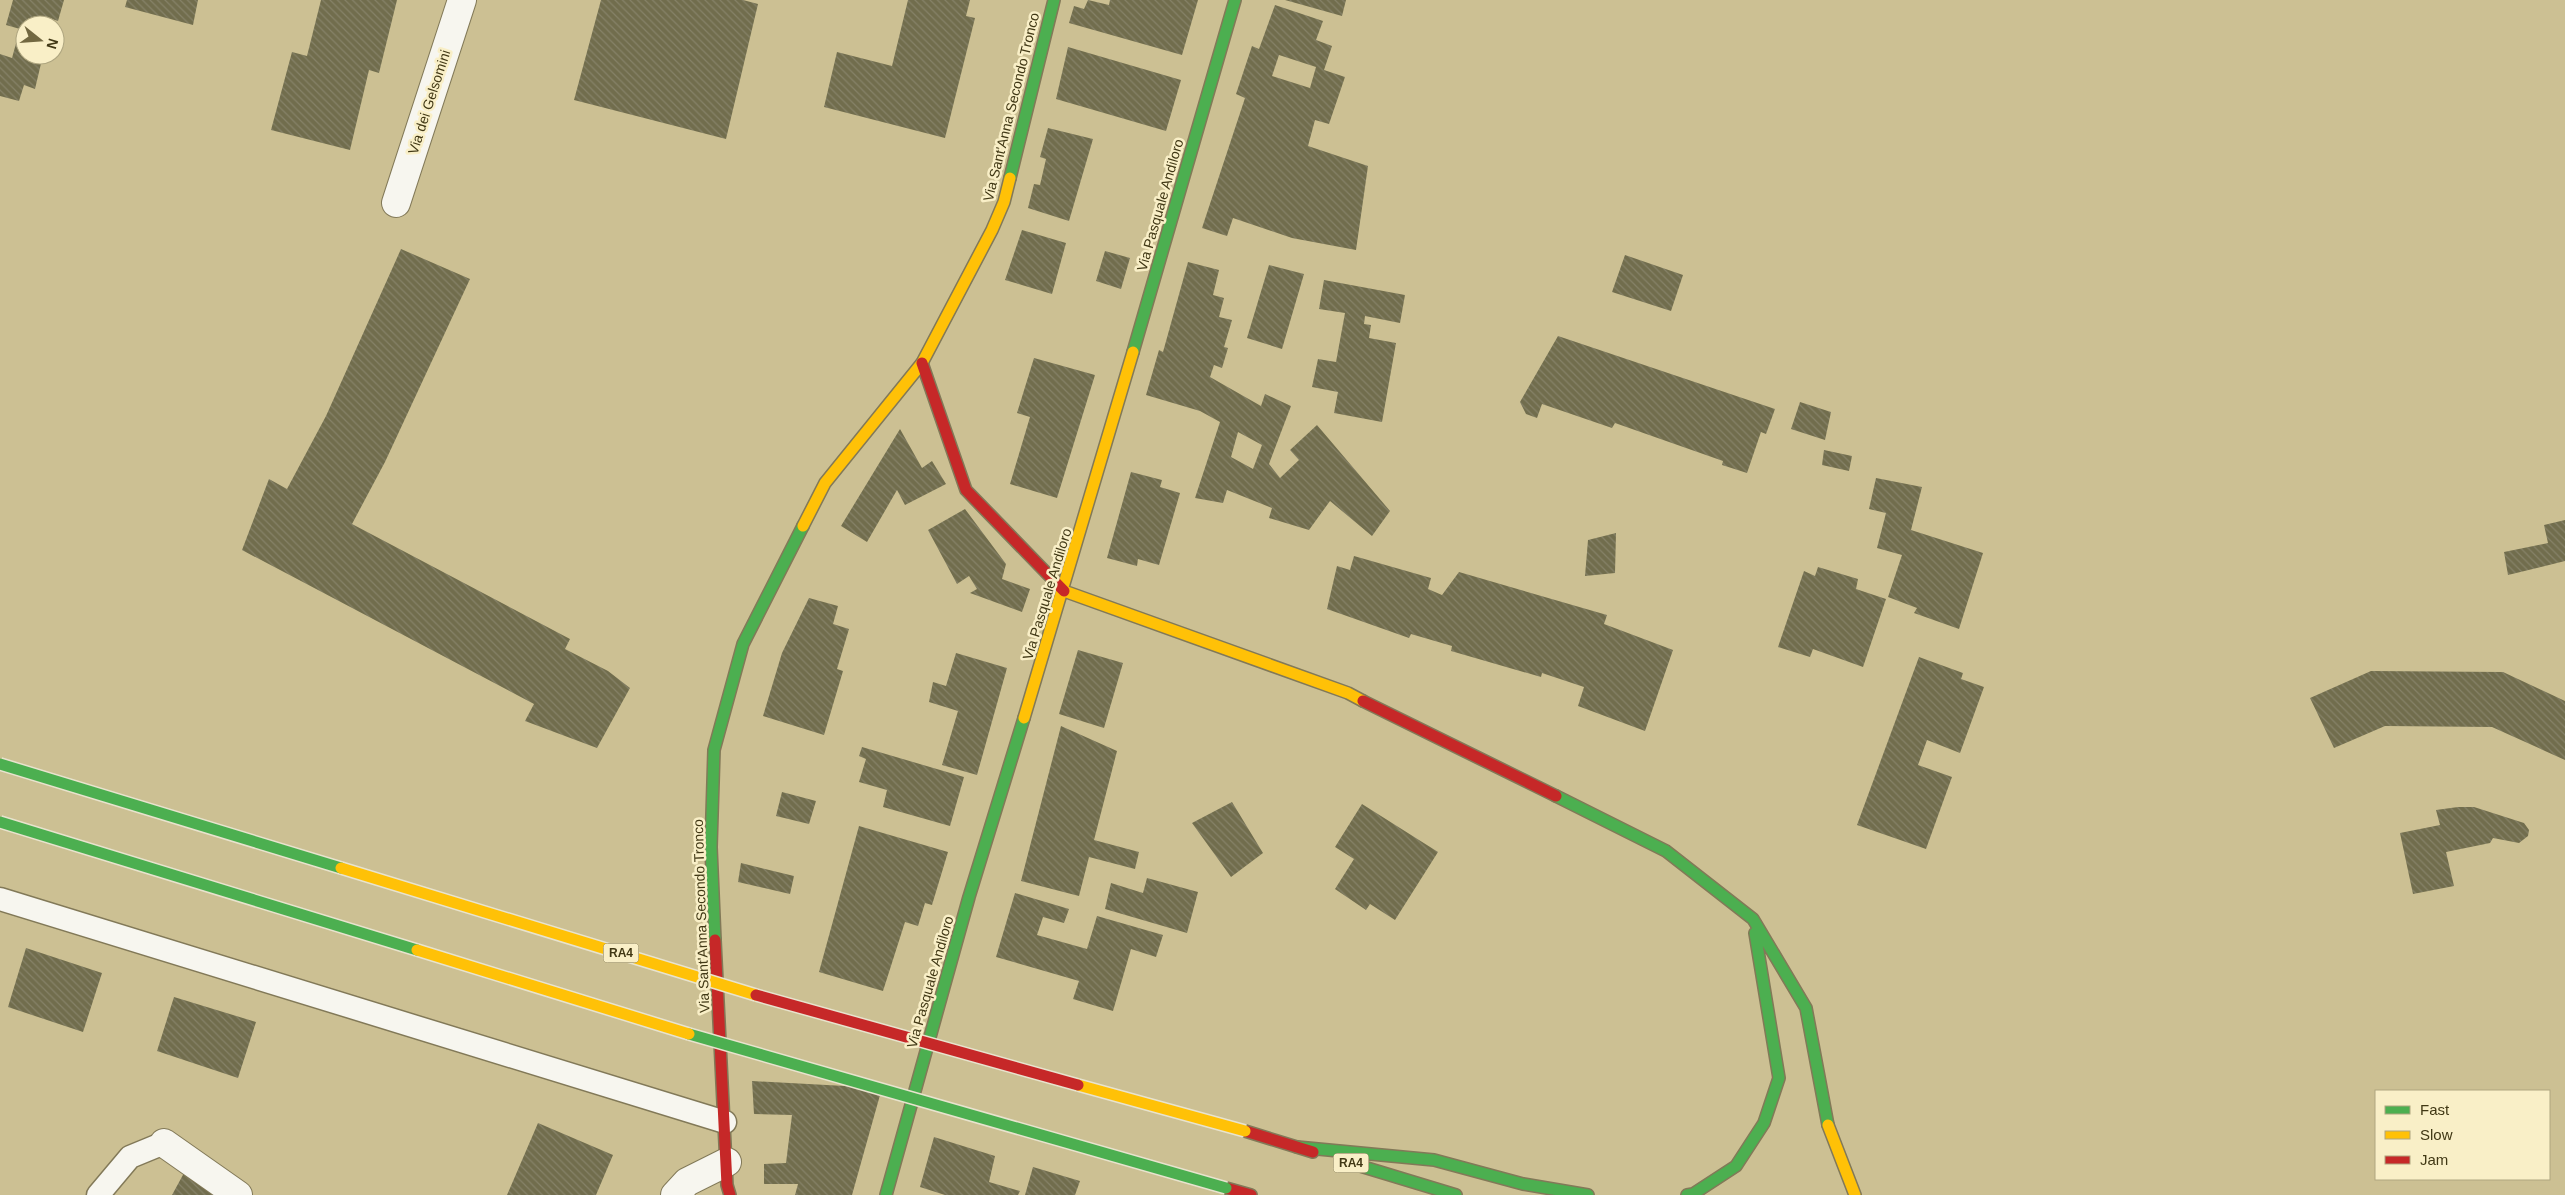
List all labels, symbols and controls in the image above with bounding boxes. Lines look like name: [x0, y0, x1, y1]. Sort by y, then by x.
street label: Via Sant'Anna Secondo Tronco: [980, 11, 1042, 203]
north arrow: [15, 15, 65, 65]
text: N: [43, 37, 62, 51]
street label: Via dei Gelsomini: [405, 48, 453, 156]
street label: Via Pasquale Andiloro: [1133, 137, 1187, 273]
street label: Via Pasquale Andiloro: [1019, 526, 1075, 662]
street label: Via Sant'Anna Secondo Tronco: [690, 819, 712, 1013]
street label: Via Pasquale Andiloro: [903, 914, 957, 1050]
road number: RA4: [604, 944, 638, 962]
legend: [2375, 1090, 2550, 1180]
text: Fast: [2420, 1101, 2450, 1118]
text: Slow: [2420, 1126, 2453, 1143]
text: Jam: [2420, 1151, 2448, 1168]
road number: RA4: [1334, 1154, 1368, 1172]

